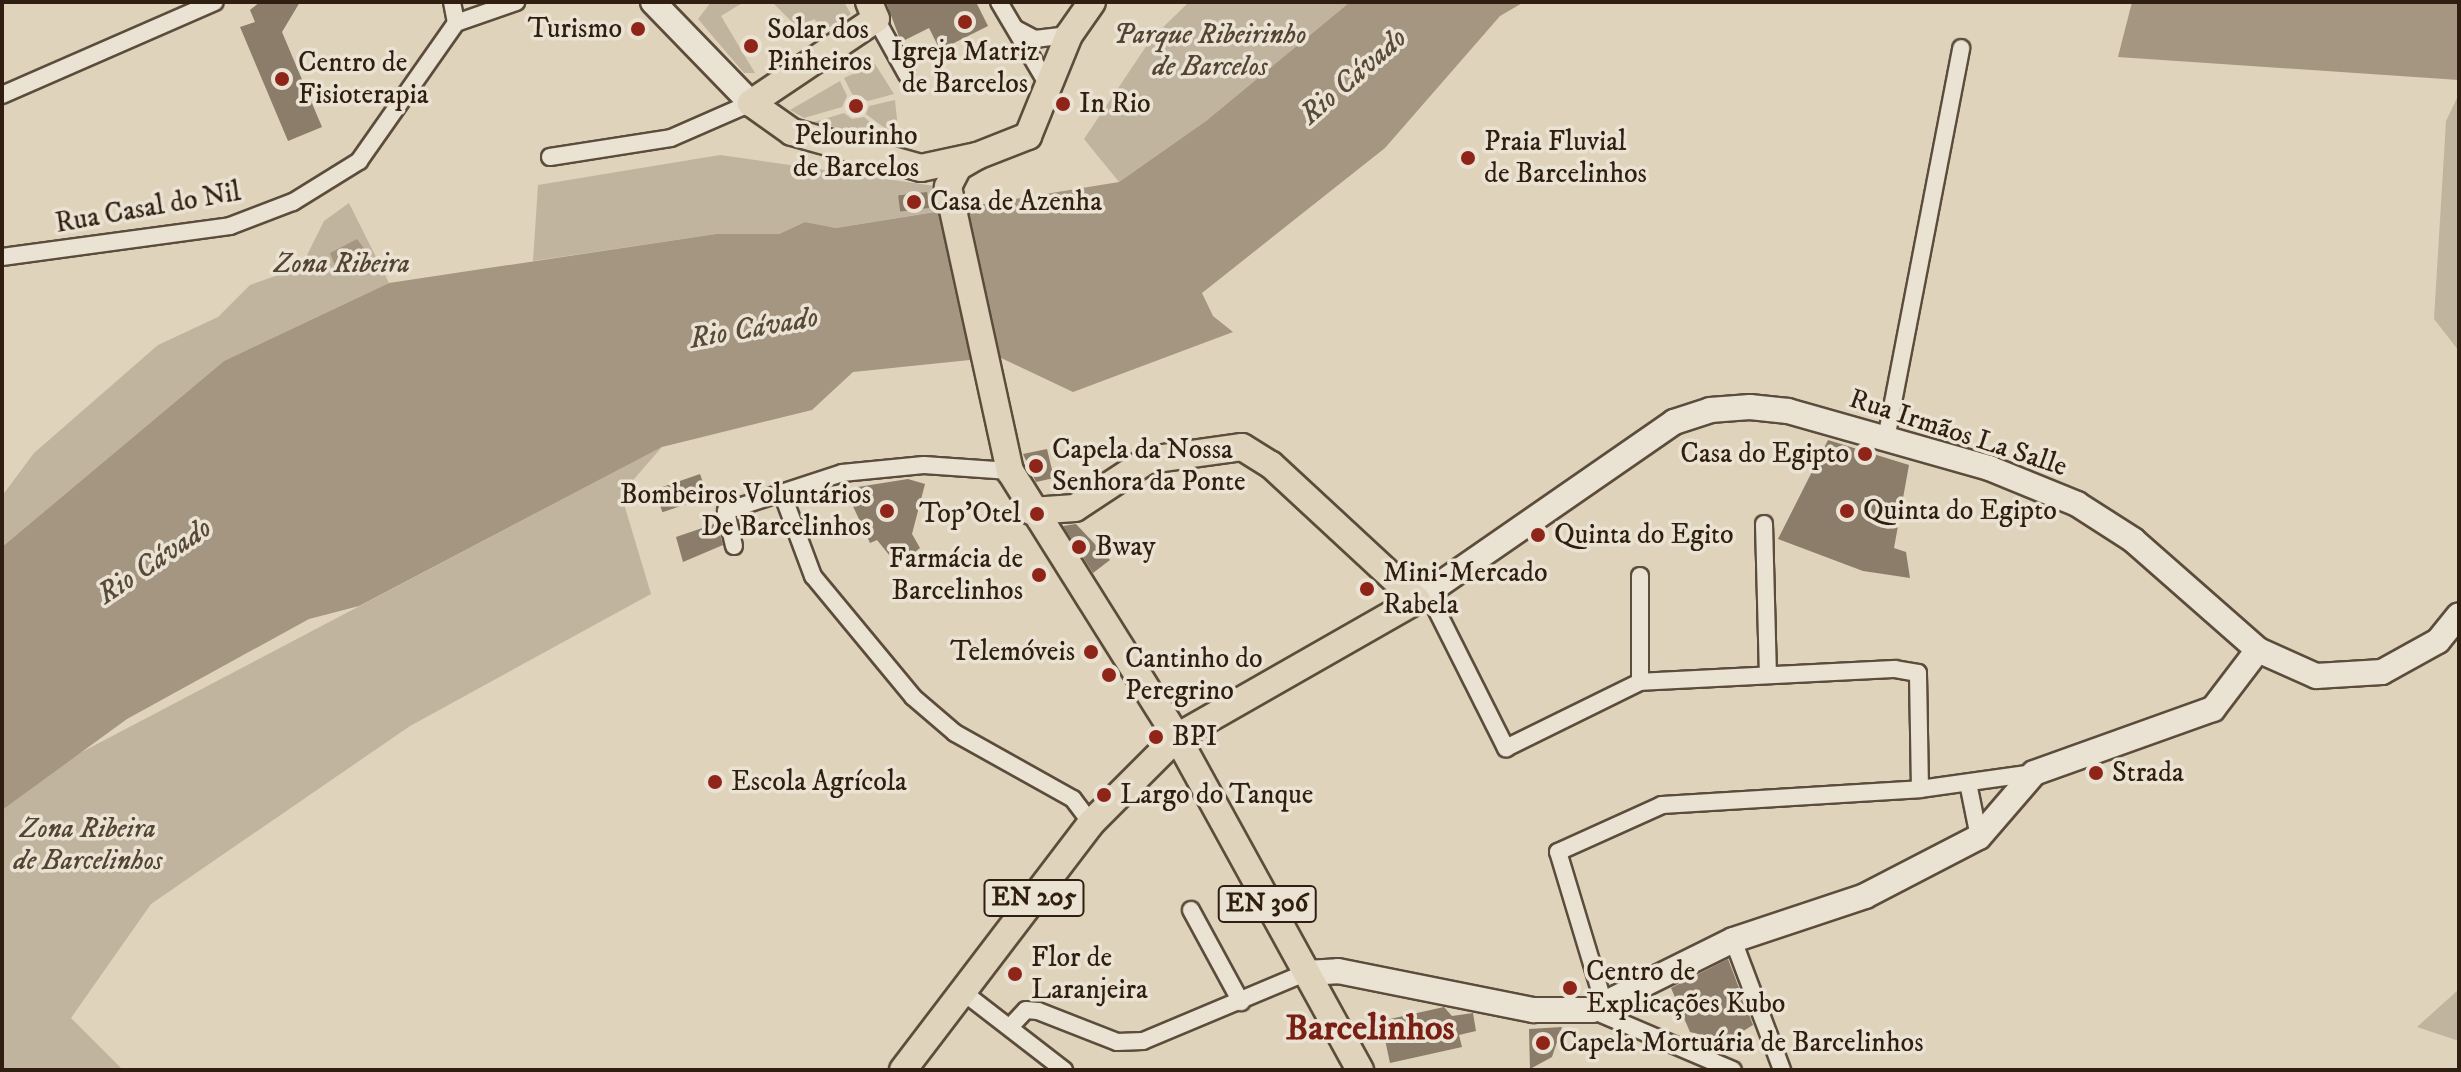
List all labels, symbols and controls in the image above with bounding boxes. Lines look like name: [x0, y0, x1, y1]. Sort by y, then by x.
place label: Turismo: [528, 12, 622, 46]
place label: Solar dos Pinheiros: [767, 13, 872, 79]
marker: Igreja Matriz de Barcelos: [956, 13, 974, 31]
park label: Parque Ribeirinho de Barcelos: [1113, 18, 1307, 84]
marker: Turismo: [629, 20, 647, 38]
water label: Rio Cávado: [1293, 21, 1415, 133]
place label: Igreja Matriz de Barcelos: [891, 35, 1039, 101]
marker: Solar dos Pinheiros: [742, 37, 760, 55]
place label: Centro de Fisioterapia: [298, 46, 429, 112]
marker: Centro de Fisioterapia: [273, 70, 291, 88]
place label: In Rio: [1079, 87, 1151, 121]
marker: In Rio: [1054, 95, 1072, 113]
marker: Pelourinho de Barcelos: [847, 97, 865, 115]
place label: Pelourinho de Barcelos: [793, 119, 919, 185]
place label: Praia Fluvial de Barcelinhos: [1484, 125, 1647, 191]
marker: Praia Fluvial de Barcelinhos: [1459, 149, 1477, 167]
street label: Rua Casal do Nil: [53, 175, 243, 241]
place label: Casa de Azenha: [930, 185, 1102, 219]
marker: Casa de Azenha: [905, 193, 923, 211]
park label: Zona Ribeira: [274, 247, 410, 281]
water label: Rio Cávado: [687, 300, 821, 358]
street label: Rua Irmãos La Salle: [1845, 382, 2071, 484]
place label: Capela da Nossa Senhora da Ponte: [1052, 433, 1246, 499]
place label: Casa do Egipto: [1680, 437, 1849, 471]
marker: Casa do Egipto: [1856, 445, 1874, 463]
marker: Capela da Nossa Senhora da Ponte: [1027, 457, 1045, 475]
place label: Bombeiros Voluntários De Barcelinhos: [620, 478, 871, 544]
place label: Quinta do Egipto: [1863, 494, 2057, 528]
place label: Top’Otel: [919, 497, 1021, 531]
marker: Bombeiros Voluntários De Barcelinhos: [878, 502, 896, 520]
marker: Quinta do Egipto: [1838, 502, 1856, 520]
marker: Top’Otel: [1028, 505, 1046, 523]
water label: Rio Cávado: [91, 511, 219, 613]
place label: Quinta do Egito: [1554, 518, 1734, 552]
marker: Quinta do Egito: [1529, 526, 1547, 544]
place label: Bway: [1095, 530, 1156, 564]
marker: Bway: [1070, 538, 1088, 556]
place label: Farmácia de Barcelinhos: [889, 542, 1023, 608]
place label: Mini-Mercado Rabela: [1383, 556, 1548, 622]
marker: Farmácia de Barcelinhos: [1030, 566, 1048, 584]
marker: Mini-Mercado Rabela: [1358, 580, 1376, 598]
place label: Telemóveis: [950, 635, 1075, 669]
place label: Cantinho do Peregrino: [1125, 642, 1263, 708]
marker: Telemóveis: [1082, 643, 1100, 661]
marker: Cantinho do Peregrino: [1100, 666, 1118, 684]
place label: BPI: [1172, 720, 1217, 754]
marker: BPI: [1147, 728, 1165, 746]
place label: Strada: [2112, 756, 2184, 790]
marker: Strada: [2087, 764, 2105, 782]
place label: Escola Agrícola: [731, 765, 907, 799]
marker: Escola Agrícola: [706, 773, 724, 791]
place label: Largo do Tanque: [1120, 778, 1313, 812]
marker: Largo do Tanque: [1095, 786, 1113, 804]
park label: Zona Ribeira de Barcelinhos: [13, 812, 163, 878]
road number: EN 205: [982, 876, 1086, 920]
road number: EN 306: [1217, 882, 1317, 926]
place label: Flor de Laranjeira: [1031, 941, 1148, 1007]
place label: Centro de Explicações Kubo: [1586, 955, 1785, 1021]
marker: Flor de Laranjeira: [1006, 965, 1024, 983]
marker: Centro de Explicações Kubo: [1561, 979, 1579, 997]
district label: Barcelinhos: [1286, 1007, 1454, 1051]
place label: Capela Mortuária de Barcelinhos: [1559, 1026, 1923, 1060]
marker: Capela Mortuária de Barcelinhos: [1534, 1034, 1552, 1052]

